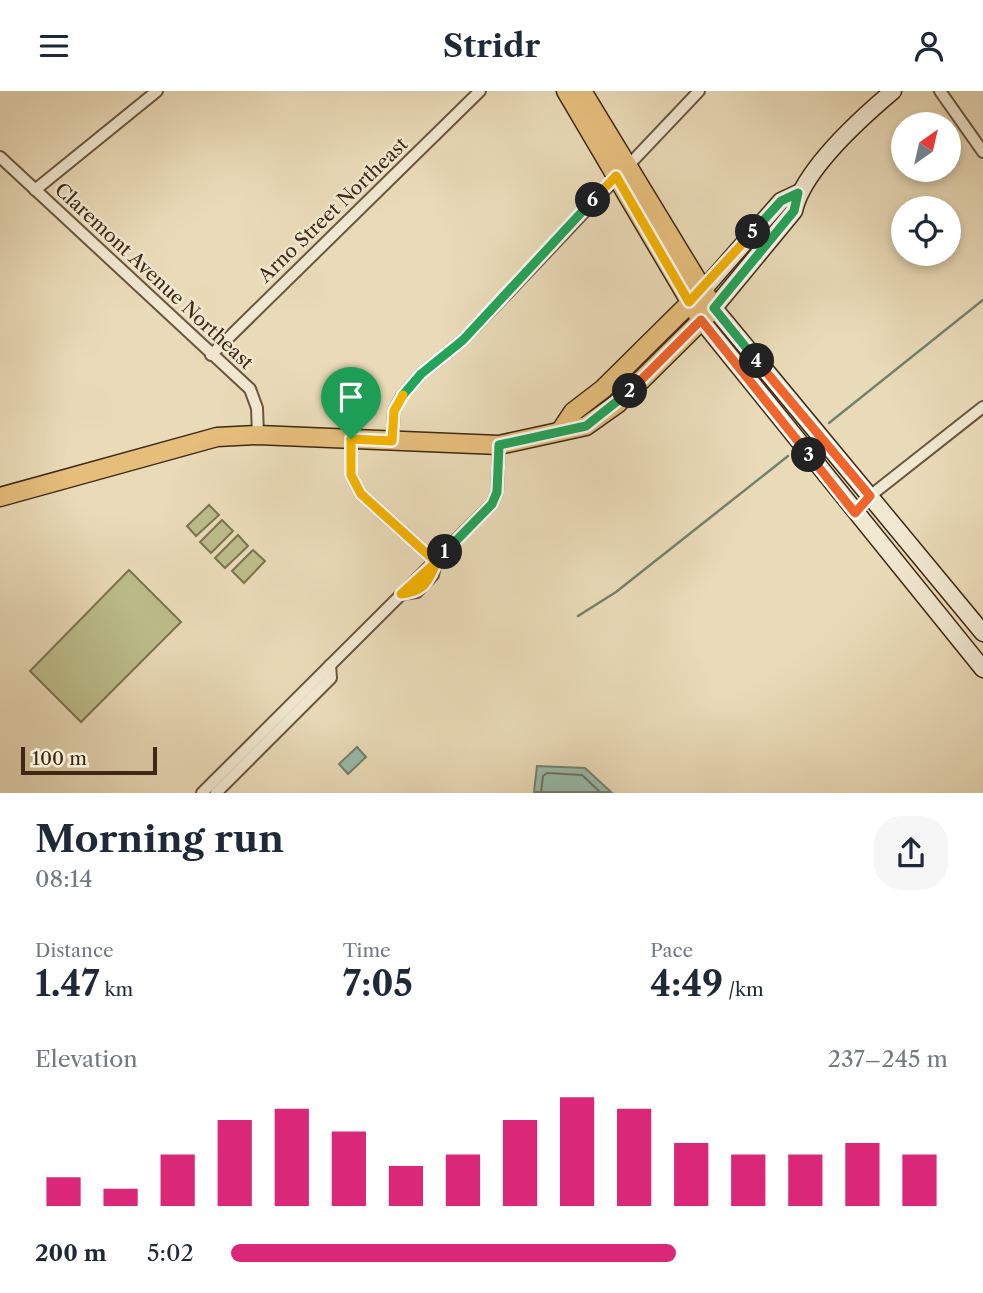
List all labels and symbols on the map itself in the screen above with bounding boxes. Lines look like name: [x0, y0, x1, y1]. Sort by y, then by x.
north arrow: [891, 112, 961, 182]
street label: Arno Street Northeast: [253, 133, 413, 288]
street label: Claremont Avenue Northeast: [50, 178, 258, 374]
pin: 6: [576, 183, 610, 217]
pin: 5: [736, 215, 770, 249]
pin: 4: [740, 343, 774, 379]
pin: [321, 367, 381, 439]
pin: 2: [612, 373, 648, 409]
pin: 3: [792, 437, 826, 473]
pin: 1: [428, 535, 462, 569]
scale bar: [21, 743, 158, 775]

